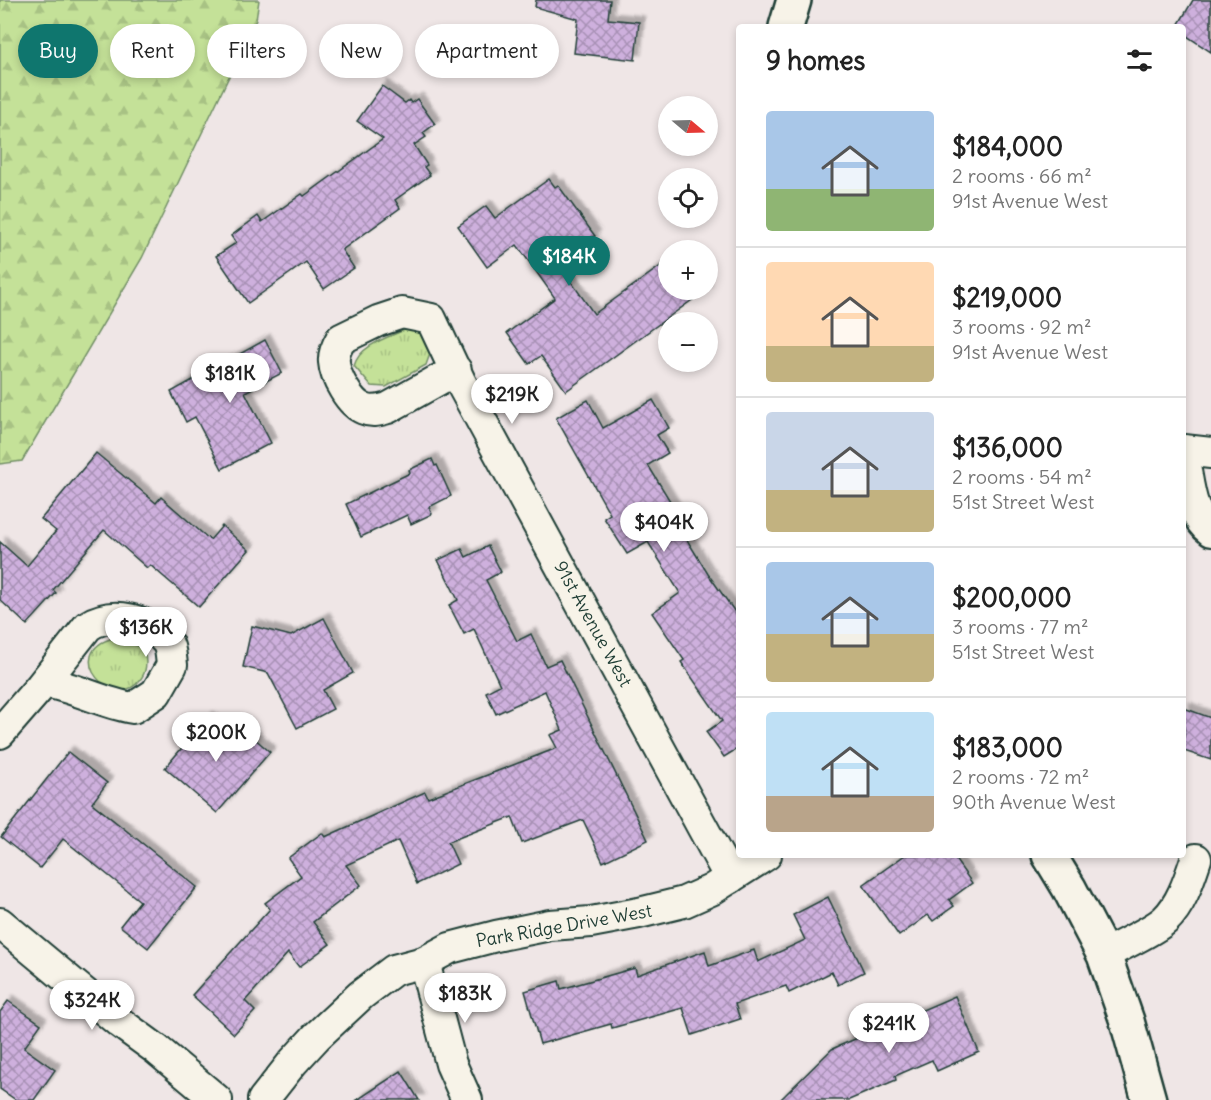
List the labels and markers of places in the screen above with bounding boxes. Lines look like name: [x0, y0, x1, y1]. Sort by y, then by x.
pin: $184K: [527, 236, 611, 287]
pin: $181K: [188, 353, 272, 404]
pin: $219K: [470, 374, 554, 425]
pin: $404K: [622, 502, 706, 553]
pin: $136K: [104, 607, 188, 658]
pin: $200K: [174, 712, 258, 763]
pin: $183K: [423, 973, 507, 1024]
pin: $324K: [50, 980, 134, 1031]
pin: $241K: [847, 1003, 931, 1054]

